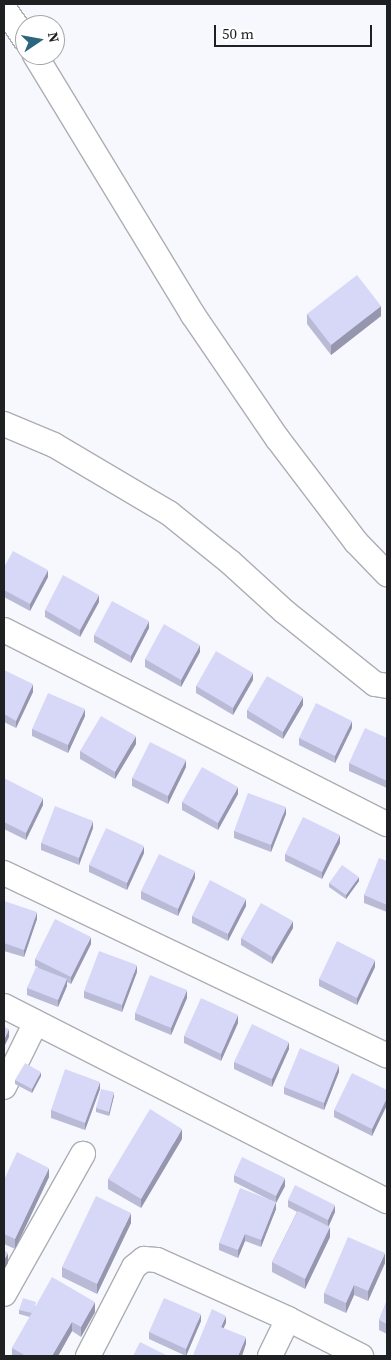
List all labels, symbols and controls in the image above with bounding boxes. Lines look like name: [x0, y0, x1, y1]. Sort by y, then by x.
north arrow: [15, 15, 65, 65]
scale bar: [216, 15, 374, 47]
text: 50 m: [222, 23, 254, 44]
text: N: [43, 30, 65, 44]

